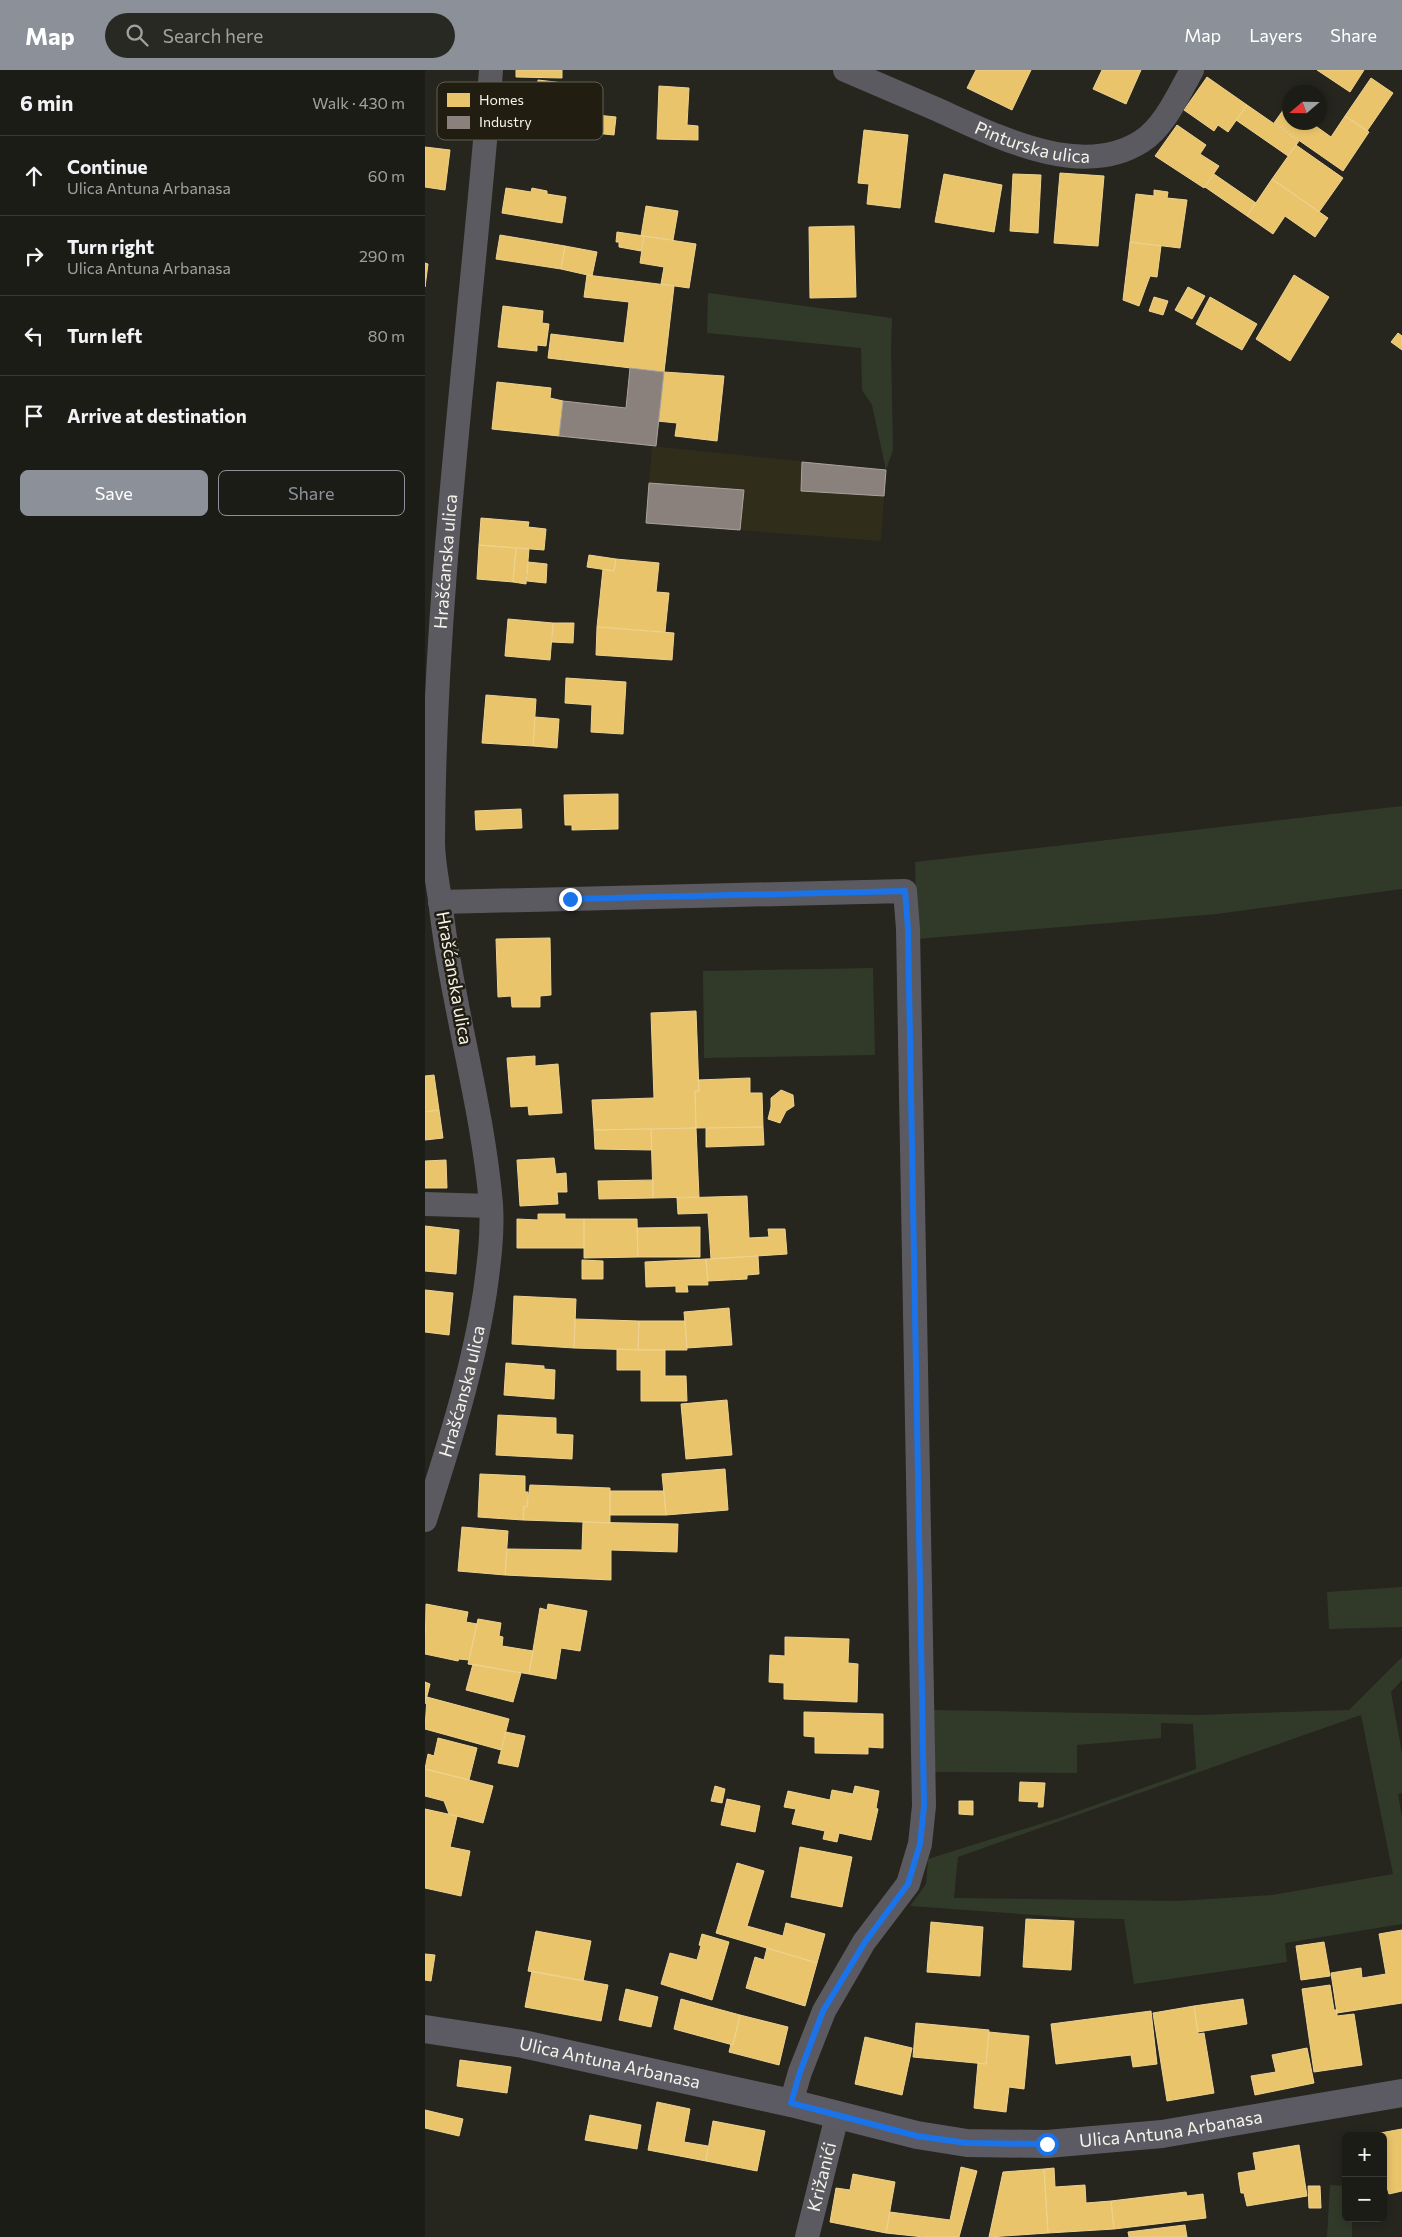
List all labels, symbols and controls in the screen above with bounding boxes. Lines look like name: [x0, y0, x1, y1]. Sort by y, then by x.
search box: [105, 13, 455, 58]
text: Map: [25, 21, 75, 50]
icon: search: [123, 21, 151, 49]
text: Search here: [163, 24, 263, 47]
text: Map: [1184, 24, 1221, 46]
text: Layers: [1249, 24, 1302, 46]
text: Share: [1330, 24, 1377, 46]
legend: [437, 82, 603, 140]
north arrow: [1282, 85, 1327, 130]
text: 6 min: [20, 90, 73, 115]
text: Homes: [479, 91, 524, 108]
text: Walk · 430 m: [312, 93, 405, 112]
text: Industry: [479, 113, 532, 130]
street label: Pinturska ulica: [972, 116, 1090, 167]
text: Continue: [67, 155, 147, 178]
icon: ahead: [20, 162, 48, 190]
text: 60 m: [368, 166, 405, 185]
text: Ulica Antuna Arbanasa: [67, 178, 231, 197]
text: Turn right: [67, 235, 154, 258]
icon: right: [20, 242, 48, 270]
text: 290 m: [359, 246, 405, 265]
text: Ulica Antuna Arbanasa: [67, 258, 231, 277]
icon: left: [20, 322, 48, 350]
text: Turn left: [67, 324, 142, 347]
text: 80 m: [368, 326, 405, 345]
icon: arrive: [20, 402, 48, 430]
text: Arrive at destination: [67, 404, 247, 427]
button: Save: [20, 470, 208, 516]
button: Share: [218, 470, 405, 516]
street label: Hrašćanska ulica: [429, 493, 461, 630]
route end: [559, 888, 582, 911]
street label: Hrašćanska ulica: [432, 909, 478, 1046]
street label: Hrašćanska ulica: [433, 1323, 489, 1460]
street label: Ulica Antuna Arbanasa: [517, 2032, 703, 2093]
street label: Ulica Antuna Arbanasa: [1078, 2105, 1264, 2151]
map controls: [1342, 2132, 1387, 2222]
button: +: [1342, 2132, 1387, 2177]
route start: [1036, 2133, 1059, 2156]
street label: Križanići: [802, 2140, 840, 2214]
button: −: [1342, 2177, 1387, 2222]

